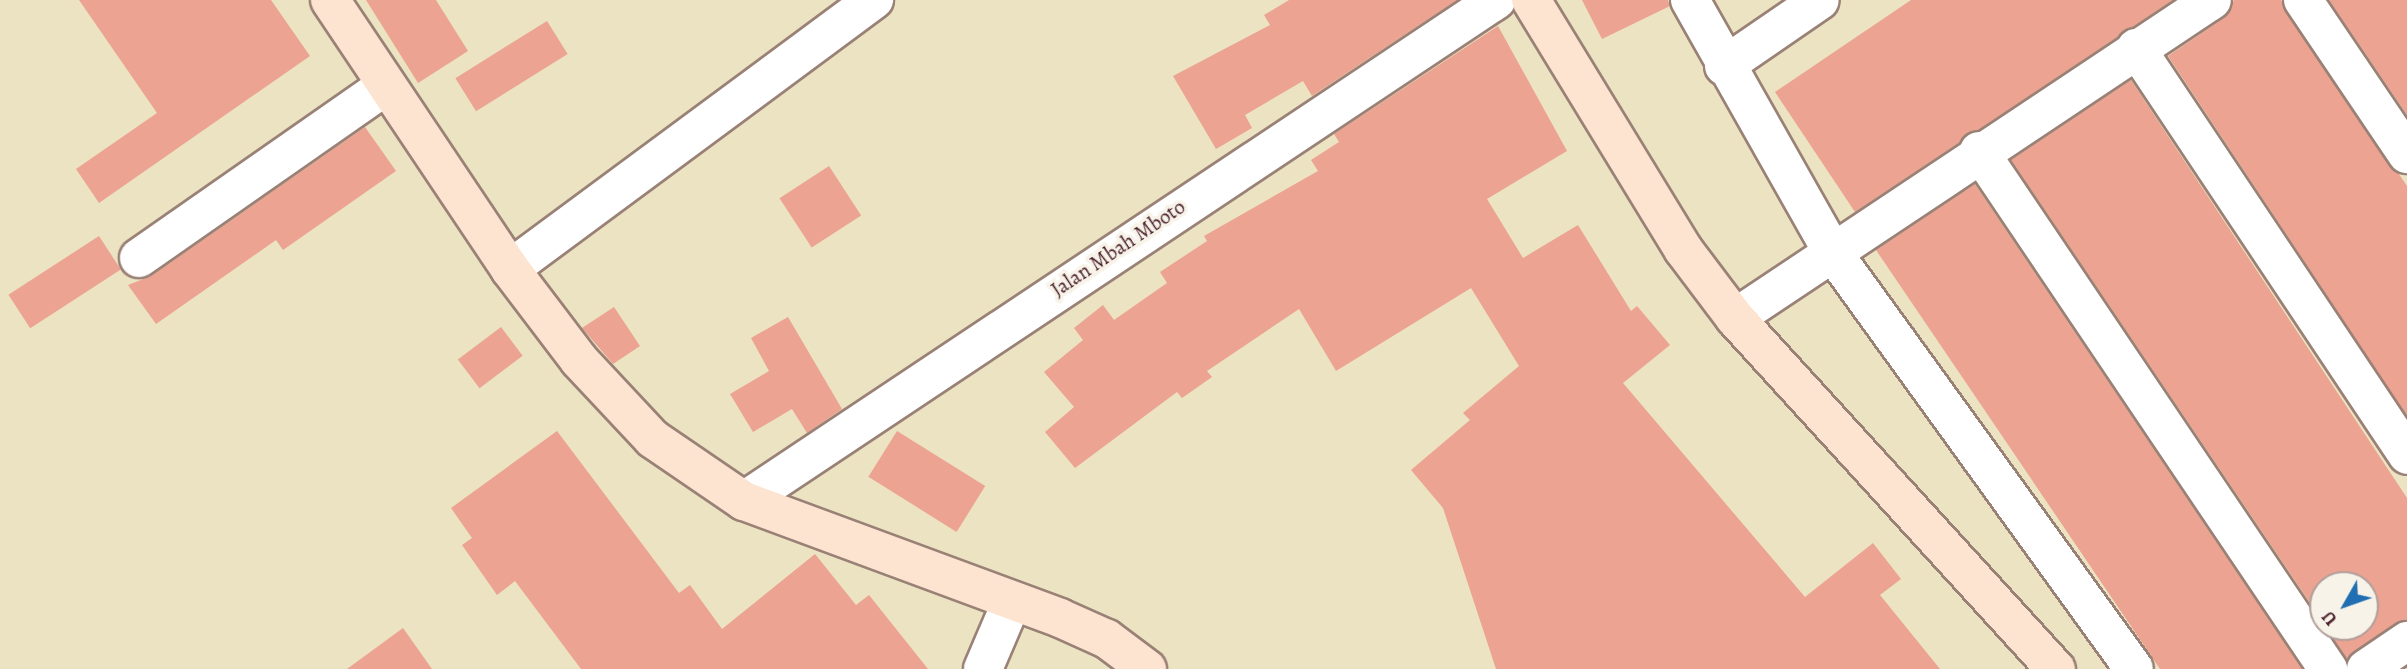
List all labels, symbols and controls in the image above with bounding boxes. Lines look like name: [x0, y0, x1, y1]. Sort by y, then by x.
street label: Jalan Mbah Mboto: [1046, 194, 1190, 302]
north arrow: [2309, 571, 2379, 641]
text: U: [2315, 605, 2343, 631]

